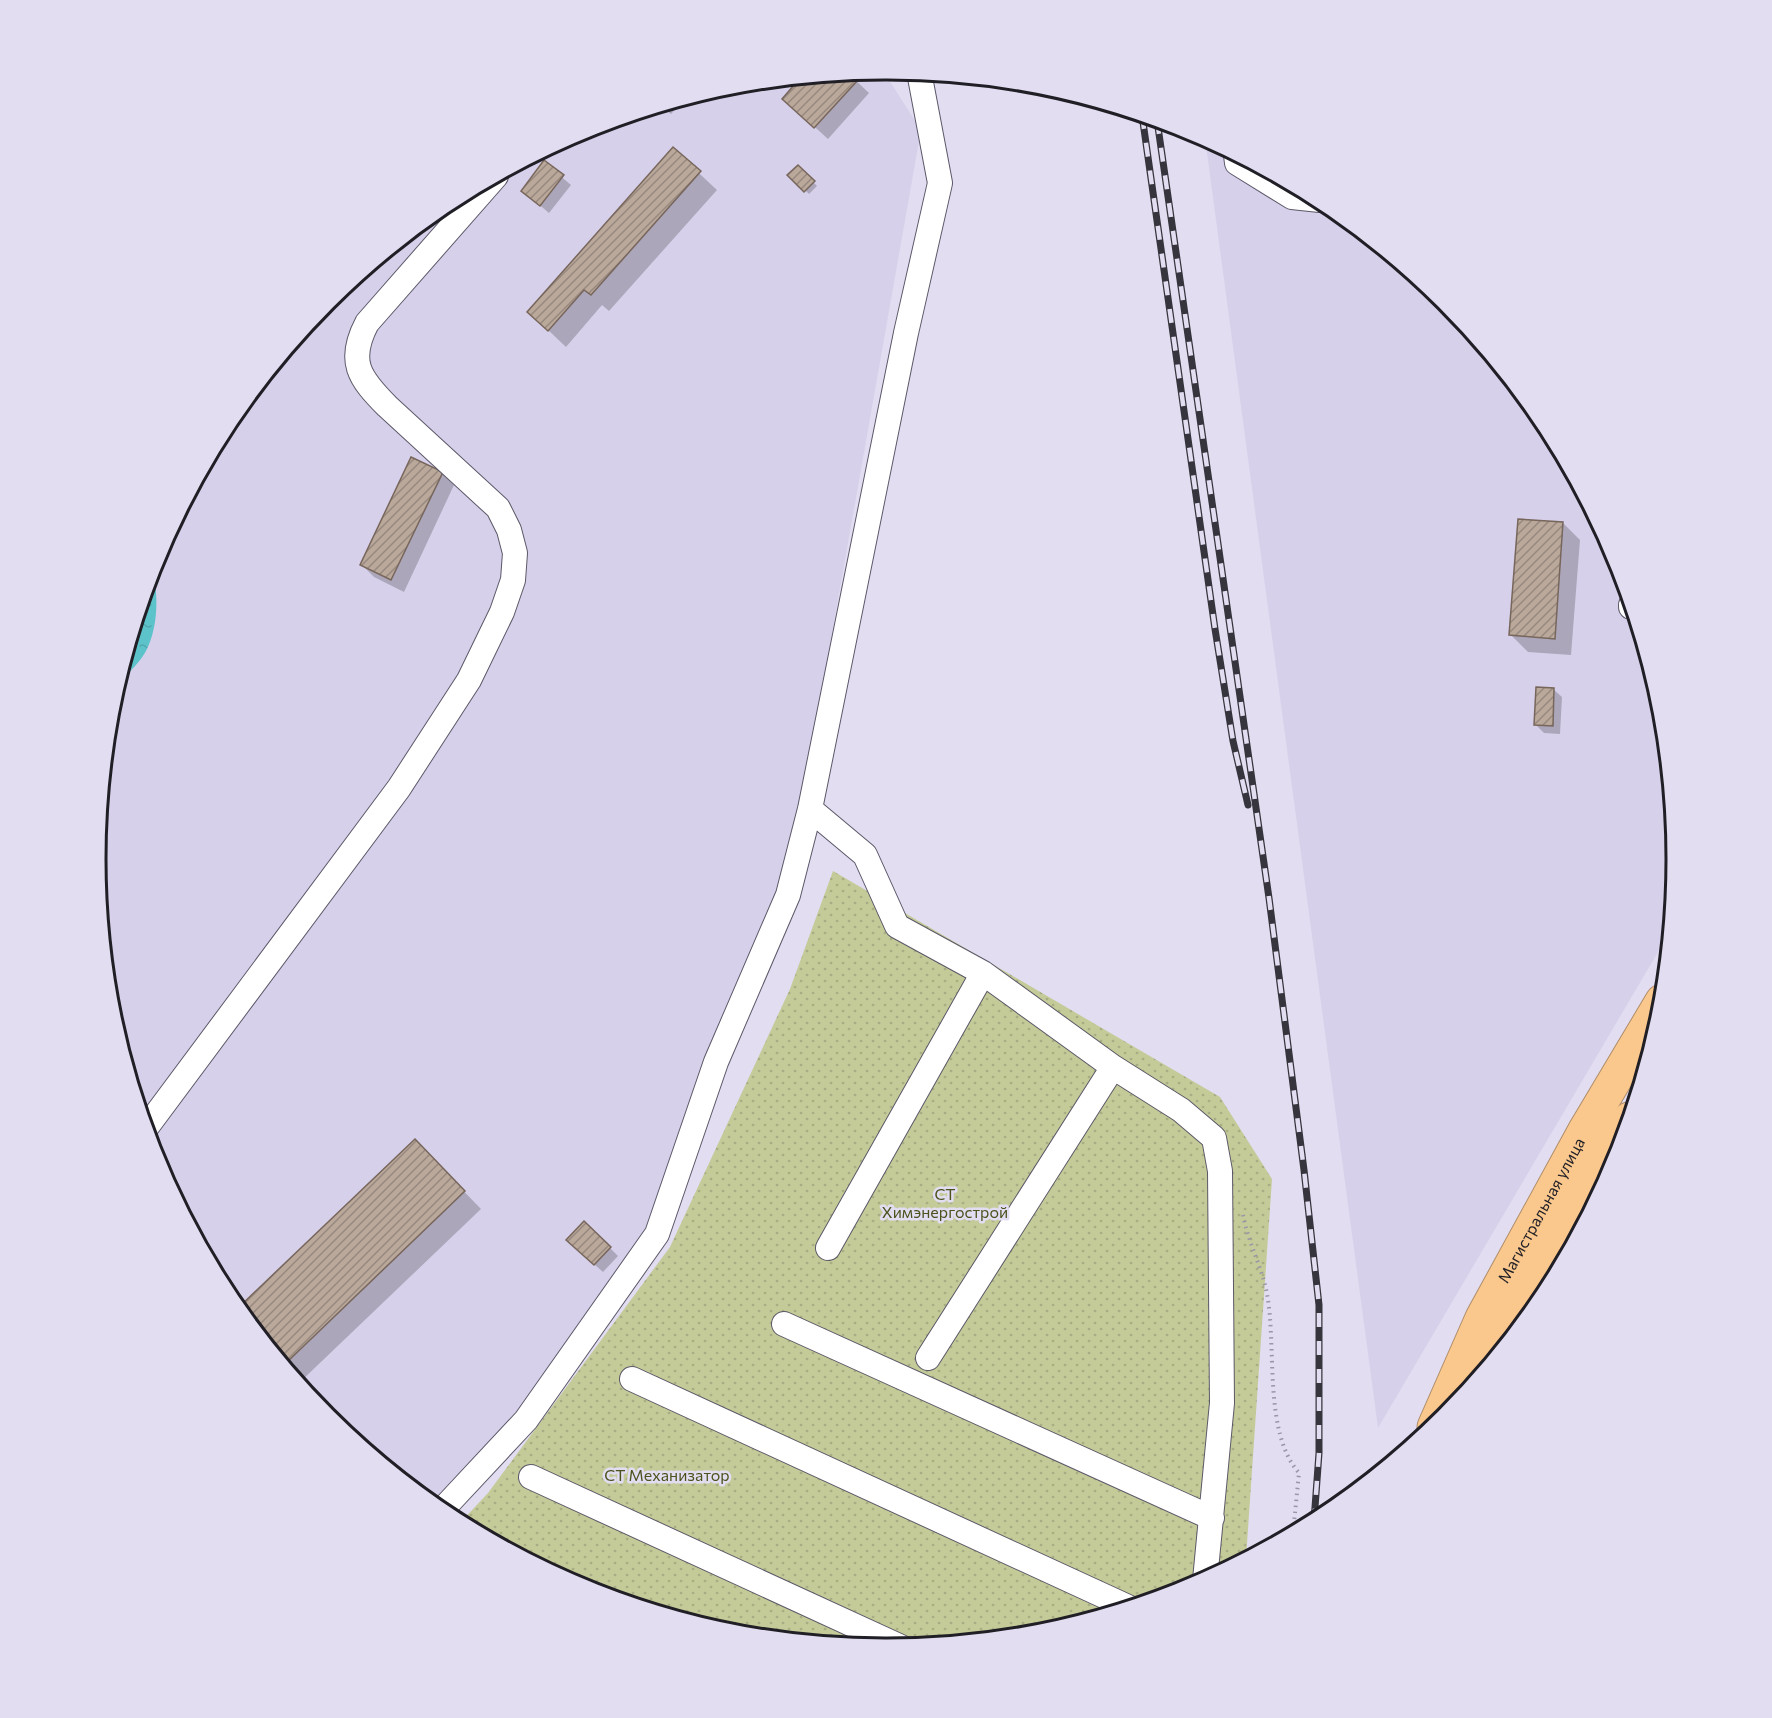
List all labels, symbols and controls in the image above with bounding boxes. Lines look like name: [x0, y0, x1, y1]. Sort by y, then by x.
street label: Магистральная улица: [1493, 1134, 1588, 1286]
park label: СТ Химэнергострой: [882, 1184, 1008, 1221]
park label: СТ Механизатор: [604, 1465, 730, 1484]

